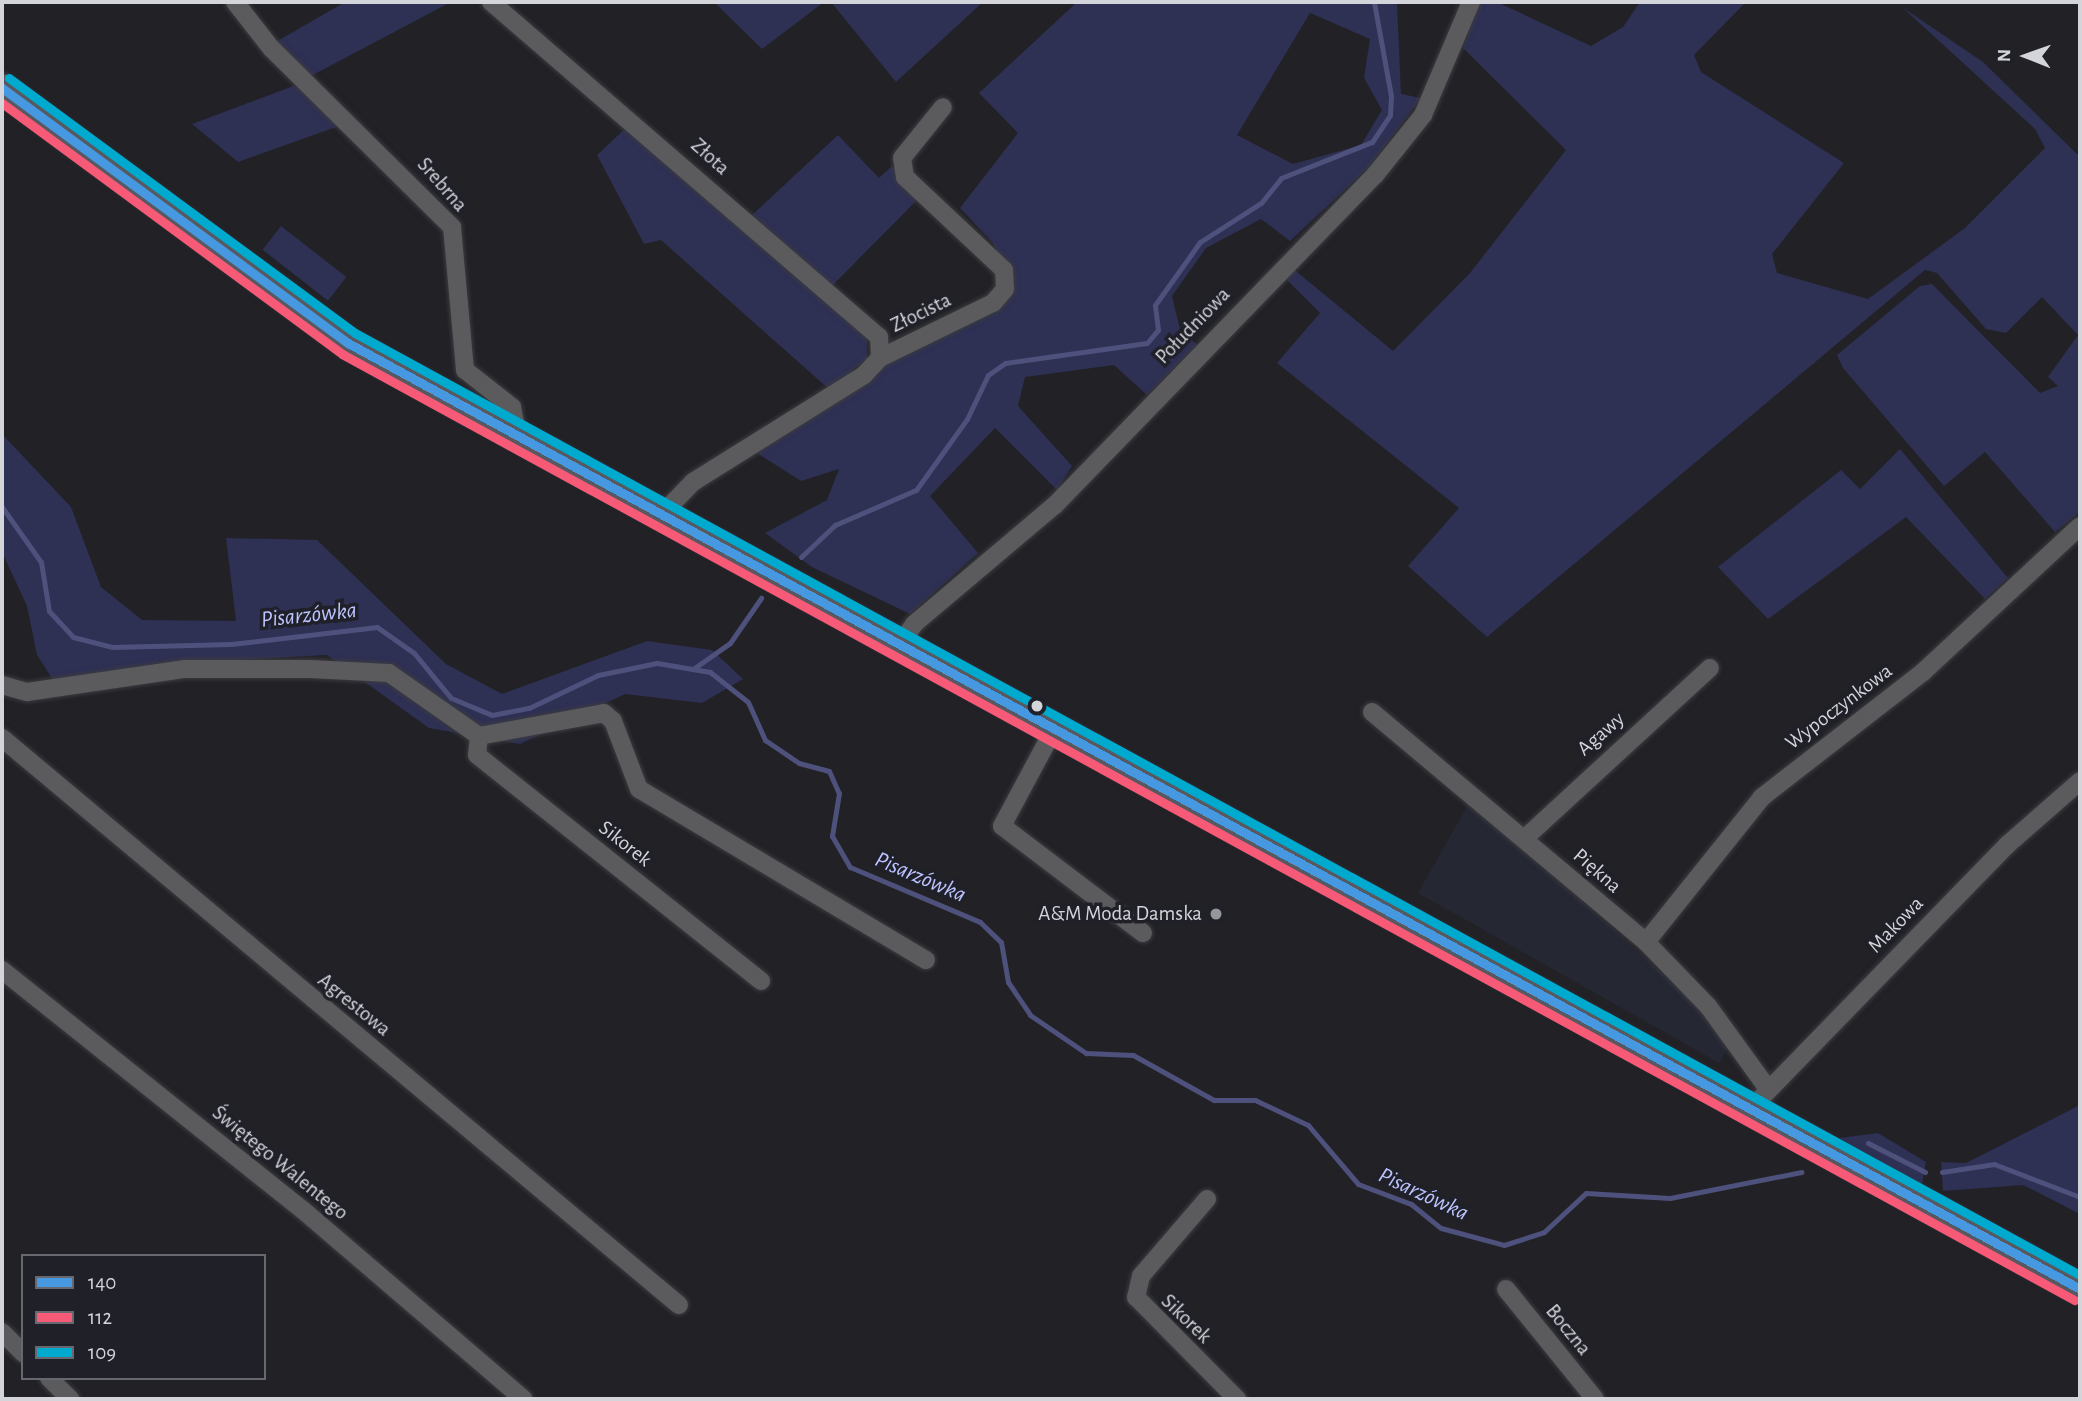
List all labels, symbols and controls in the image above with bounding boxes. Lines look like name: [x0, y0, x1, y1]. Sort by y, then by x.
north arrow: [1991, 21, 2061, 91]
text: N: [1995, 49, 2014, 62]
street label: Złota: [685, 133, 735, 181]
street label: Srebrna: [411, 153, 473, 217]
street label: Południowa: [1150, 282, 1236, 370]
street label: Złocista: [887, 288, 955, 338]
water label: Pisarzówka: [260, 597, 358, 635]
street label: Wypoczynkowa: [1780, 659, 1898, 755]
unlabelled marker: [1030, 699, 1044, 713]
street label: Agawy: [1572, 707, 1630, 761]
street label: Sikorek: [593, 815, 657, 873]
street label: Piękna: [1568, 843, 1626, 899]
water label: Pisarzówka: [870, 847, 970, 909]
street label: Makowa: [1863, 891, 1929, 959]
place label: A&M Moda Damska: [1038, 901, 1202, 927]
marker: A&M Moda Damska: [1208, 906, 1224, 922]
street label: Agrestowa: [312, 968, 396, 1042]
street label: Świętego Walentego: [207, 1100, 353, 1226]
water label: Pisarzówka: [1374, 1162, 1472, 1228]
legend: [21, 1254, 266, 1380]
text: 140: [88, 1272, 116, 1293]
street label: Sikorek: [1156, 1289, 1216, 1349]
street label: Boczna: [1540, 1299, 1596, 1361]
text: 112: [88, 1307, 112, 1328]
text: 109: [88, 1342, 116, 1363]

